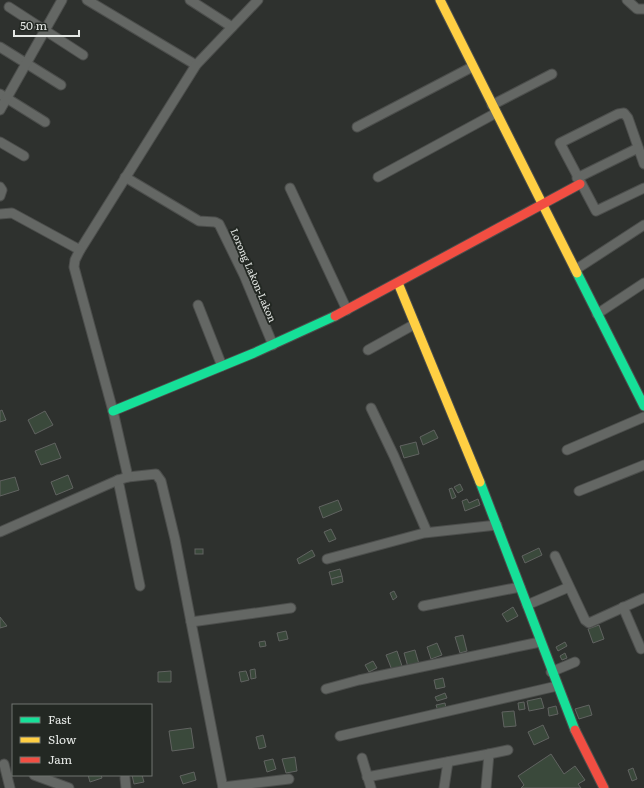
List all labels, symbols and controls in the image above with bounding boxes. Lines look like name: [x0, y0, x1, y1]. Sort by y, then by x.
scale bar: [14, 12, 79, 38]
text: 50 m: [20, 16, 47, 34]
street label: Lorong Lakon-Lakon: [227, 226, 281, 325]
legend: [12, 704, 152, 776]
text: Fast: [48, 710, 72, 728]
text: Slow: [48, 730, 77, 748]
text: Jam: [48, 750, 73, 768]

